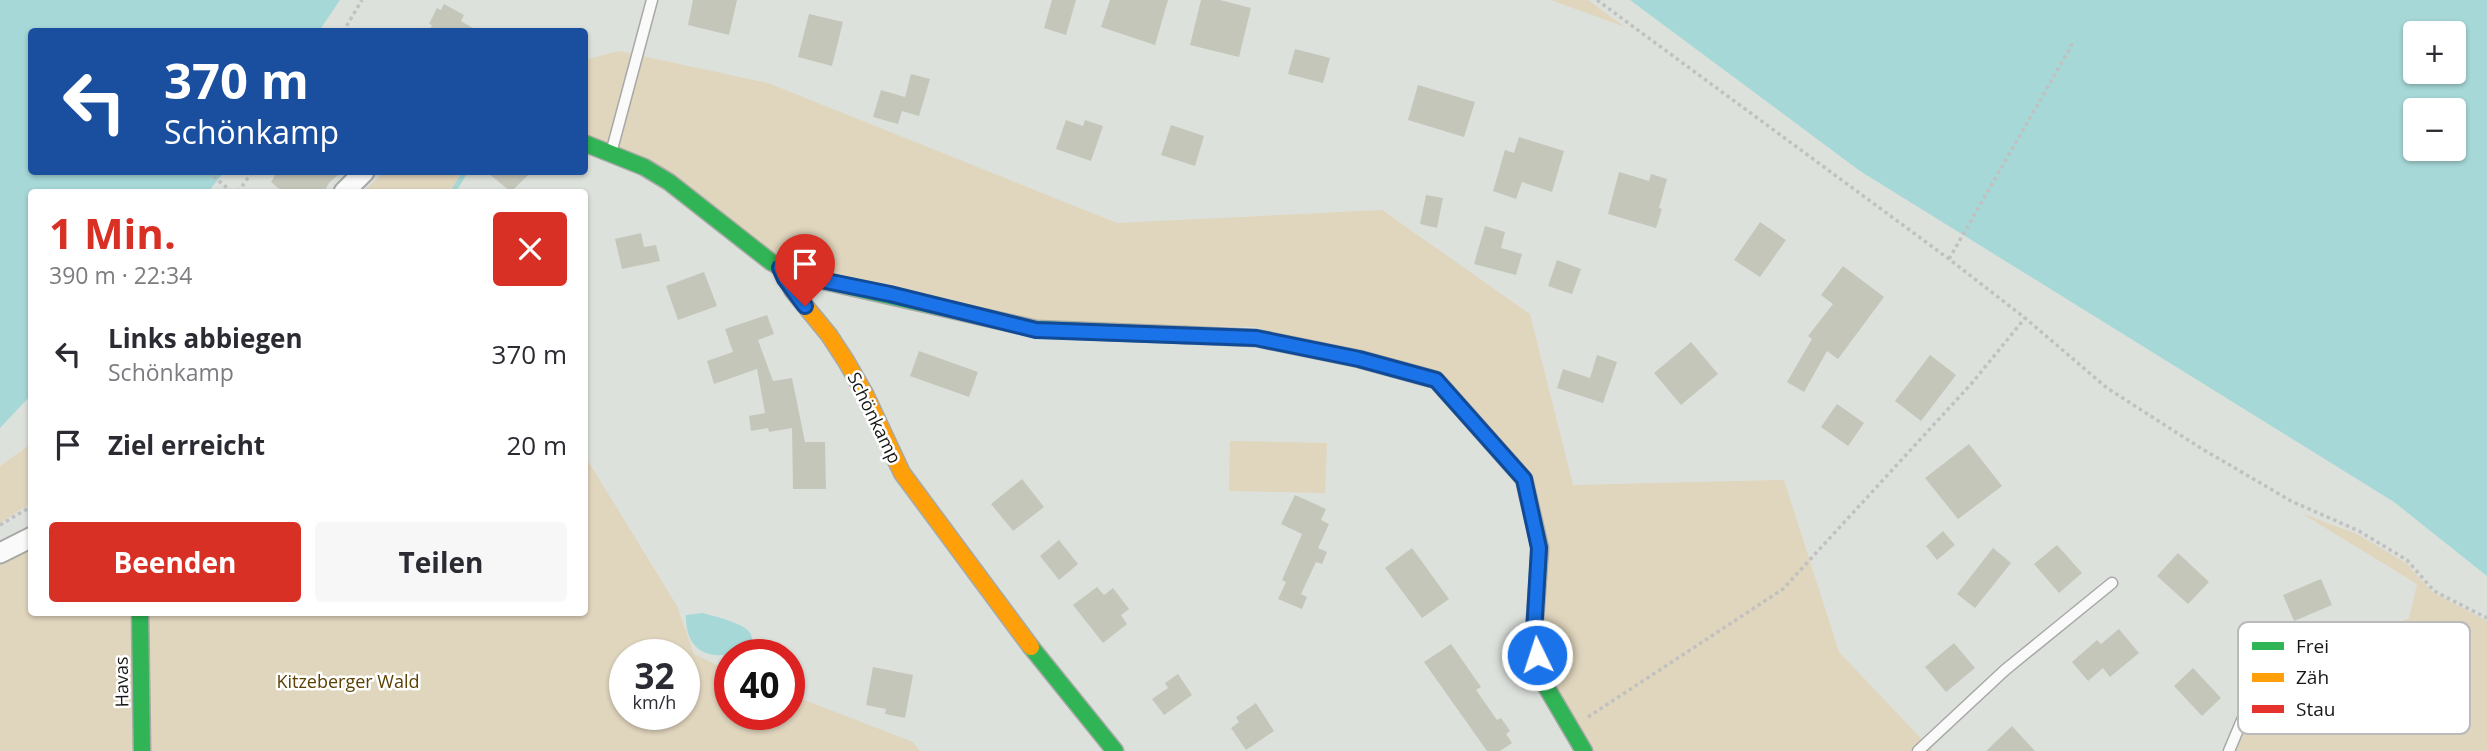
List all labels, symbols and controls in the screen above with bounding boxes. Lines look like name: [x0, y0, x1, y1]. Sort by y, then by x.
map controls: [2403, 21, 2466, 161]
button: +: [2403, 21, 2466, 84]
text: 370 m: [164, 47, 309, 113]
icon: left: [49, 56, 140, 147]
button: −: [2403, 98, 2466, 161]
text: Schönkamp: [164, 110, 339, 153]
text: 1 Min.: [49, 204, 176, 261]
button: close: [493, 212, 567, 286]
pin: [775, 234, 835, 306]
icon: arrive: [786, 245, 824, 283]
text: 390 m · 22:34: [49, 259, 192, 291]
text: Links abbiegen: [108, 320, 303, 356]
icon: left: [49, 335, 87, 373]
text: 370 m: [492, 336, 567, 372]
text: Schönkamp: [108, 356, 234, 388]
street label: Schönkamp: [843, 368, 907, 467]
icon: arrive: [49, 426, 87, 464]
text: Ziel erreicht: [108, 427, 265, 463]
text: 20 m: [506, 427, 567, 463]
button: Beenden: [49, 522, 301, 602]
button: Teilen: [315, 522, 567, 602]
position arrow: [1500, 618, 1574, 692]
legend: [2238, 622, 2470, 734]
text: Frei: [2296, 633, 2329, 659]
speed limit sign: 40: [714, 639, 805, 730]
text: 32: [634, 652, 675, 699]
street label: Havas: [109, 656, 133, 708]
text: Zäh: [2296, 664, 2329, 690]
park label: Kitzeberger Wald: [276, 669, 420, 693]
text: km/h: [633, 690, 676, 714]
text: Stau: [2296, 696, 2335, 722]

